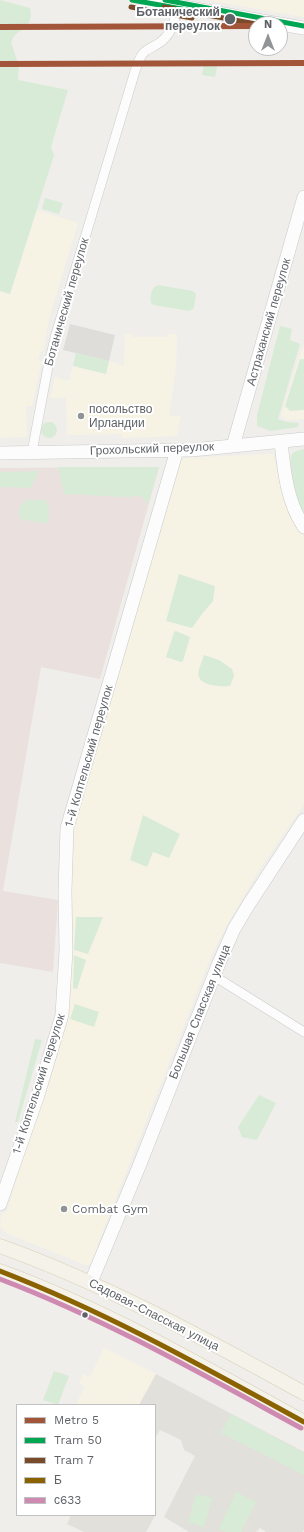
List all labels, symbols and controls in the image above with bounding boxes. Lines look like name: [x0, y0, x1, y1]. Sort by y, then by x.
place label: Ботанический переулок: [136, 5, 220, 33]
marker: Ботанический переулок: [223, 12, 237, 26]
north arrow: [248, 16, 288, 56]
text: N: [264, 18, 272, 31]
street label: Ботанический переулок: [42, 236, 92, 368]
street label: Астраханский переулок: [244, 257, 294, 387]
place label: посольство Ирландии: [89, 402, 152, 430]
marker: посольство Ирландии: [76, 411, 86, 421]
street label: Грохольский переулок: [90, 440, 214, 458]
street label: 1-й Коптельский переулок: [62, 684, 116, 828]
street label: Большая Спасская улица: [166, 943, 234, 1081]
street label: 1-й Коптельский переулок: [10, 1012, 68, 1156]
place label: Combat Gym: [72, 1202, 148, 1216]
marker: Combat Gym: [59, 1204, 69, 1214]
street label: Садовая-Спасская улица: [86, 1276, 222, 1354]
unlabelled marker: [80, 1310, 90, 1320]
legend: [16, 1404, 156, 1516]
text: Metro 5: [54, 1413, 99, 1427]
text: Tram 50: [54, 1433, 102, 1447]
text: Tram 7: [54, 1453, 94, 1467]
text: Б: [54, 1473, 62, 1487]
text: с633: [54, 1493, 81, 1507]

